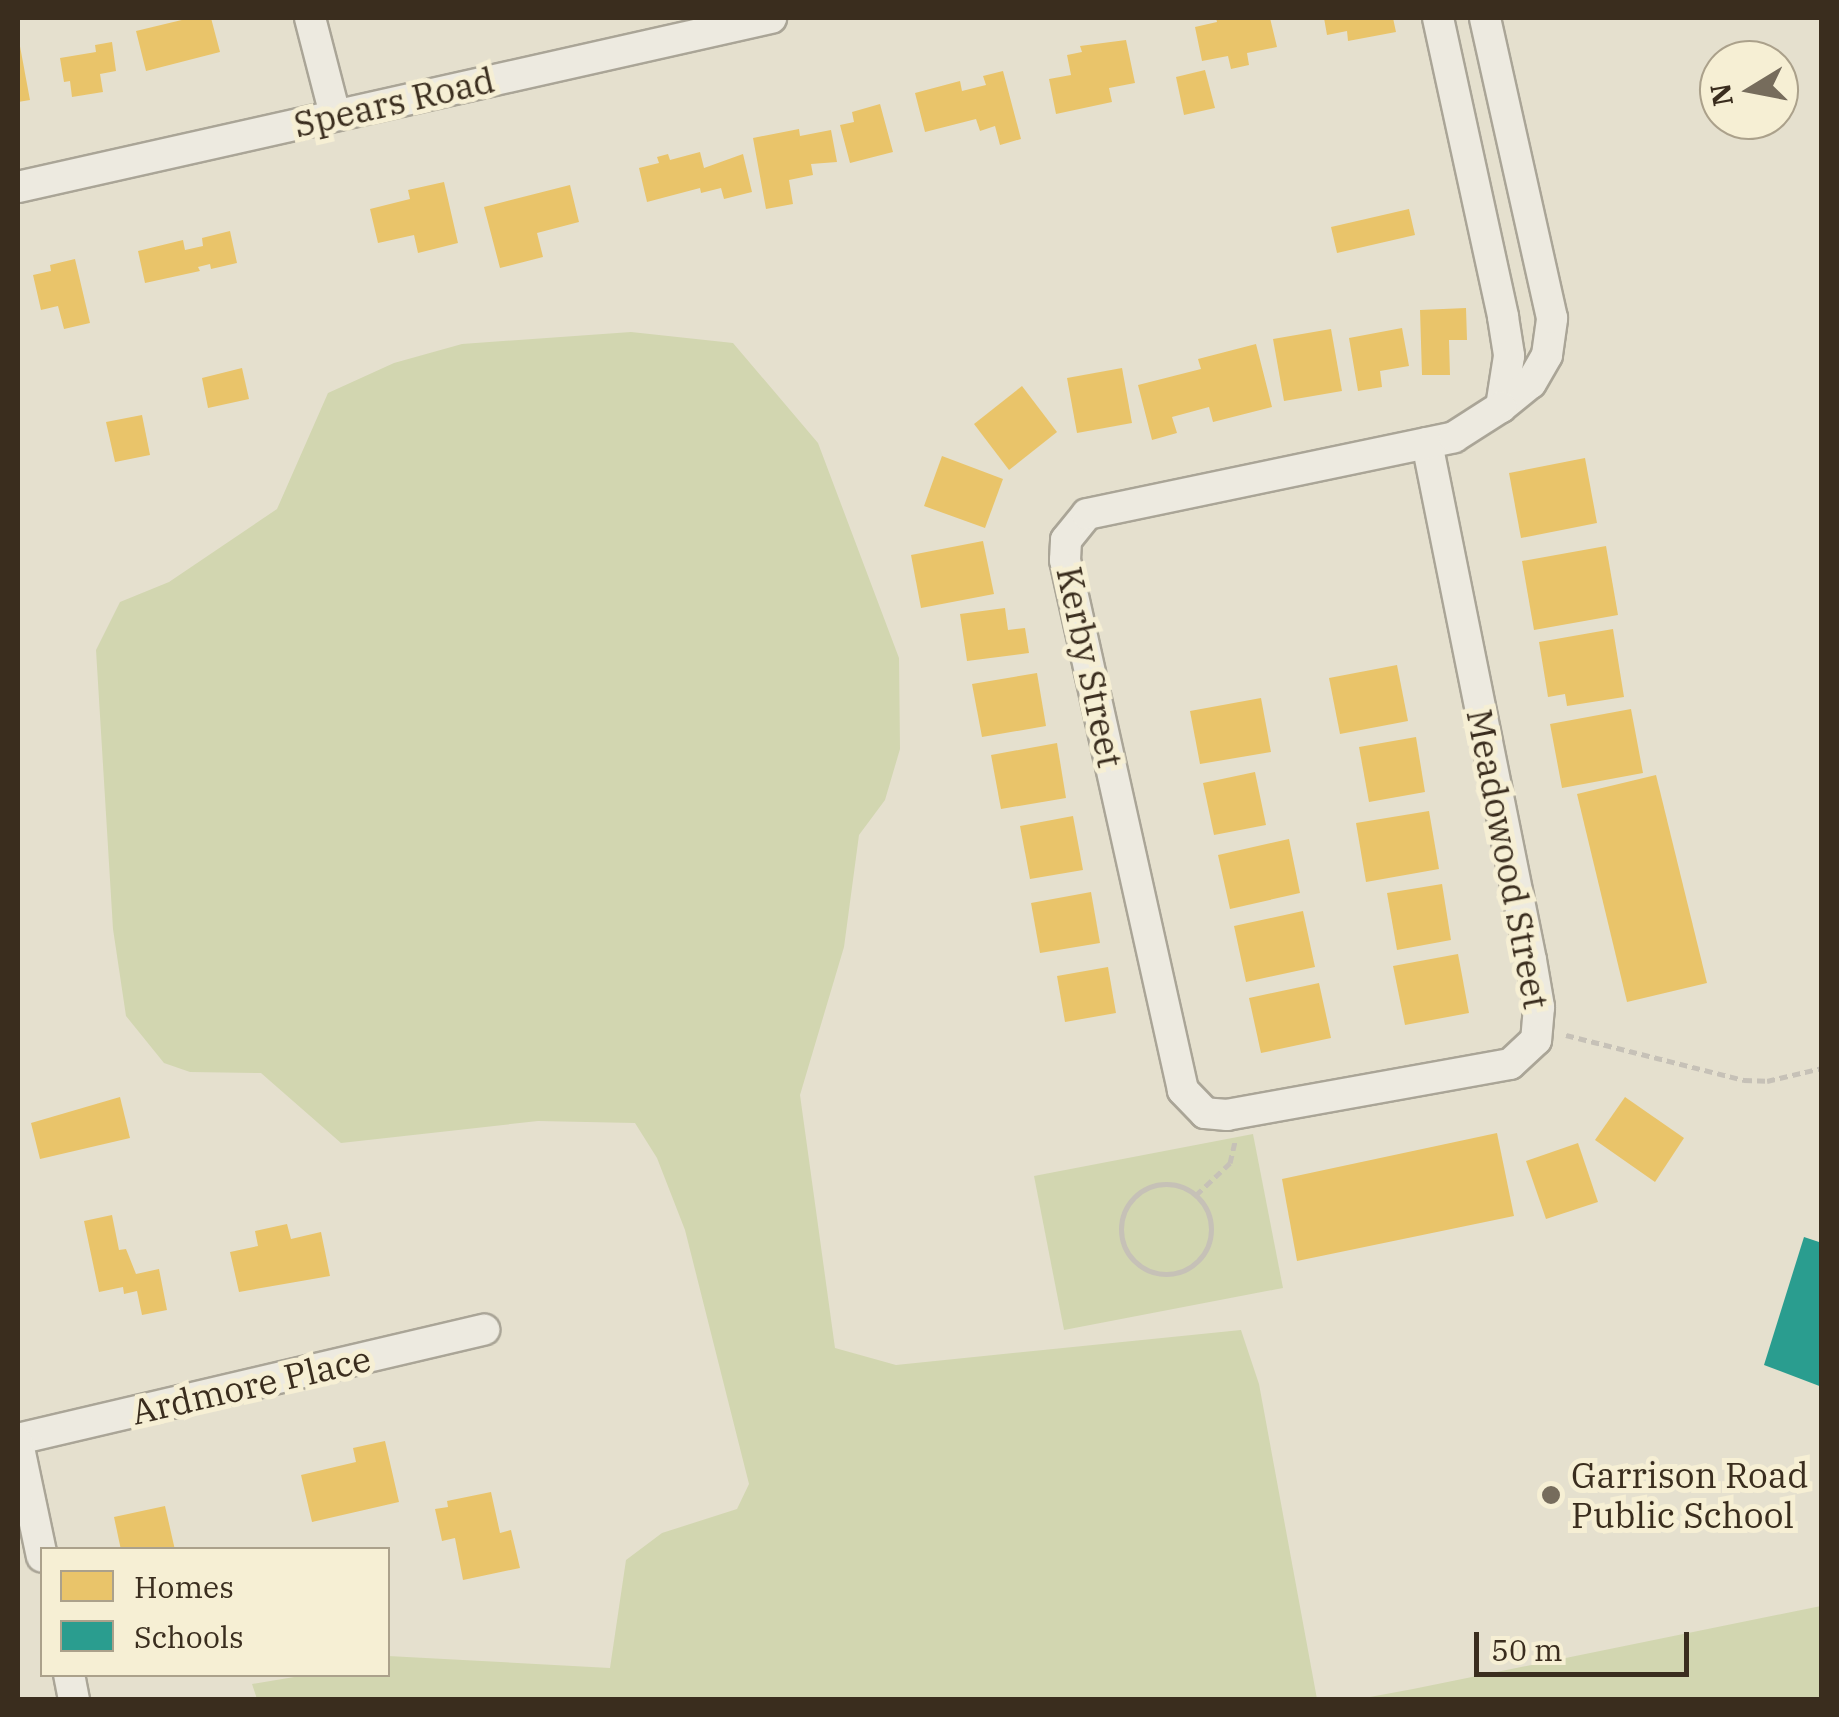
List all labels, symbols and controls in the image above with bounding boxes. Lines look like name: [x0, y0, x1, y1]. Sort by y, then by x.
north arrow: [1699, 40, 1799, 140]
street label: Spears Road: [290, 59, 498, 145]
text: N: [1701, 81, 1741, 109]
street label: Kerby Street: [1048, 563, 1132, 771]
street label: Meadowood Street: [1458, 706, 1558, 1012]
street label: Ardmore Place: [127, 1337, 375, 1433]
place label: Garrison Road Public School: [1571, 1454, 1809, 1536]
marker: Garrison Road Public School: [1540, 1484, 1562, 1506]
legend: [40, 1547, 390, 1677]
text: Homes: [134, 1567, 234, 1606]
scale bar: [1479, 1612, 1694, 1674]
text: Schools: [134, 1617, 244, 1656]
text: 50 m: [1491, 1630, 1563, 1669]

